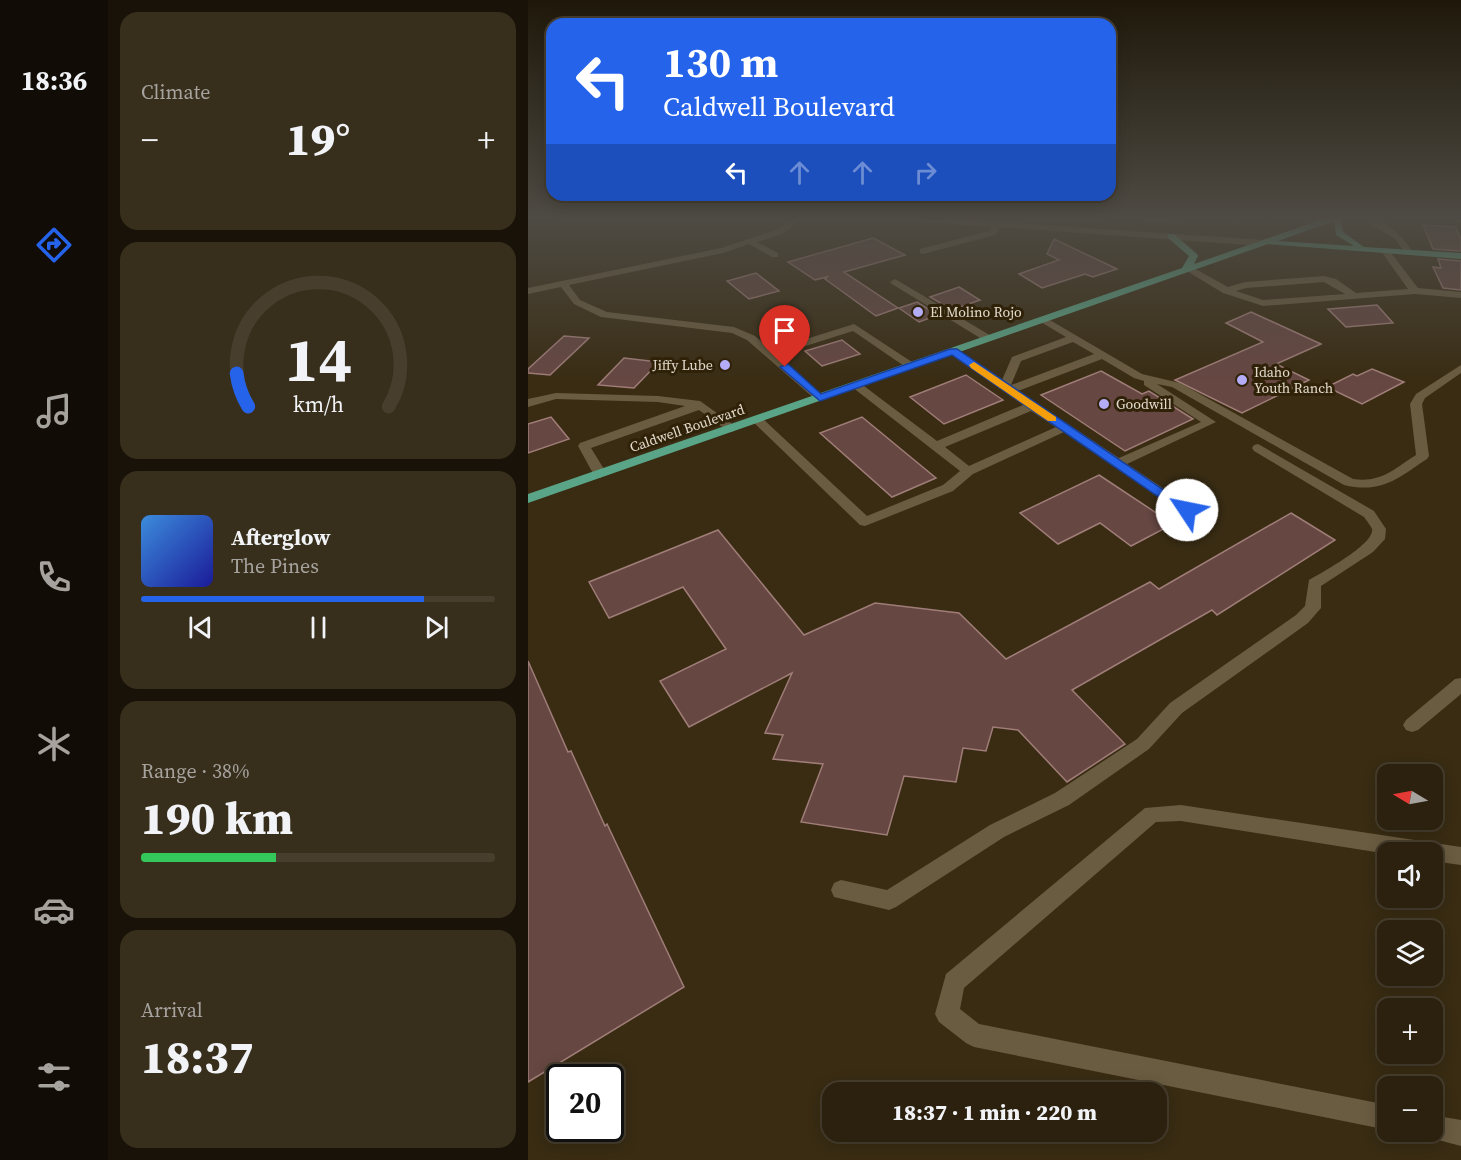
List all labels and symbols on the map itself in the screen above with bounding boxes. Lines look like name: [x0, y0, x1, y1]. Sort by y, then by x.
place label: El Molino Rojo: [930, 302, 1022, 322]
pin: [759, 305, 810, 367]
marker: El Molino Rojo: [911, 305, 925, 319]
place label: Jiffy Lube: [652, 355, 713, 375]
marker: Jiffy Lube: [718, 358, 732, 372]
place label: Idaho Youth Ranch: [1254, 362, 1333, 398]
marker: Idaho Youth Ranch: [1235, 373, 1249, 387]
place label: Goodwill: [1116, 394, 1172, 414]
marker: Goodwill: [1097, 397, 1111, 411]
street label: Caldwell Boulevard: [627, 399, 747, 457]
position arrow: [1155, 478, 1219, 542]
north arrow: [1377, 764, 1443, 830]
speed limit sign: 20: [546, 1064, 624, 1142]

